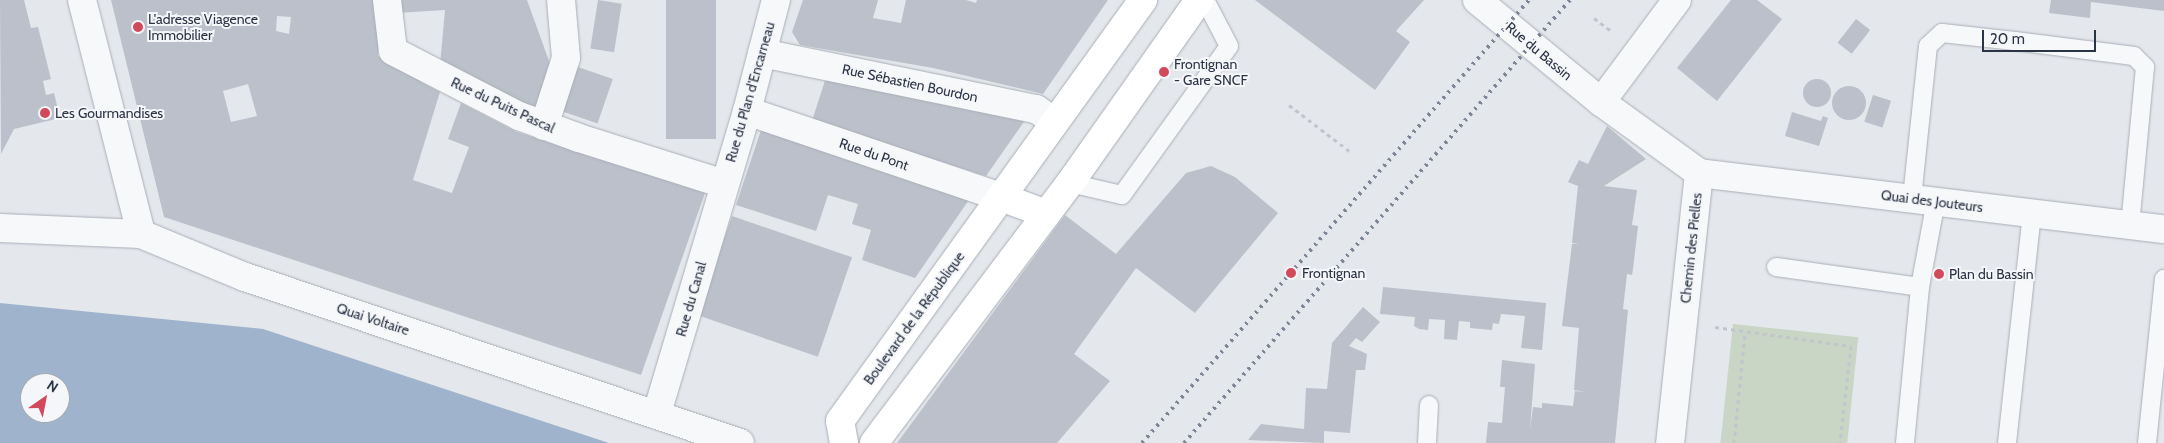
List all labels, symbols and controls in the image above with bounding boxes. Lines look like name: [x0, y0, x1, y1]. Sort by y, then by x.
place label: L'adresse Viagence Immobilier: [148, 11, 258, 44]
street label: Rue du Bassin: [1502, 18, 1576, 84]
street label: Rue du Plan d'Encarneau: [722, 20, 778, 164]
scale bar: [1984, 20, 2098, 52]
marker: L'adresse Viagence Immobilier: [132, 21, 144, 33]
text: 20 m: [1990, 30, 2025, 48]
place label: Frontignan - Gare SNCF: [1174, 56, 1248, 88]
street label: Rue Sébastien Bourdon: [841, 60, 979, 106]
marker: Frontignan - Gare SNCF: [1158, 66, 1170, 78]
street label: Rue du Puits Pascal: [448, 74, 558, 136]
place label: Les Gourmandises: [55, 105, 163, 121]
marker: Les Gourmandises: [39, 107, 51, 119]
street label: Rue du Pont: [837, 134, 911, 174]
street label: Quai des Jouteurs: [1880, 186, 1984, 216]
street label: Chemin des Pielles: [1677, 192, 1705, 304]
street label: Boulevard de la République: [860, 248, 968, 388]
street label: Rue du Canal: [672, 259, 710, 339]
place label: Frontignan: [1302, 265, 1365, 281]
marker: Frontignan: [1284, 266, 1298, 280]
place label: Plan du Bassin: [1949, 266, 2034, 282]
marker: Plan du Bassin: [1933, 268, 1945, 280]
street label: Quai Voltaire: [335, 299, 411, 339]
north arrow: [20, 373, 70, 423]
text: N: [44, 376, 62, 397]

